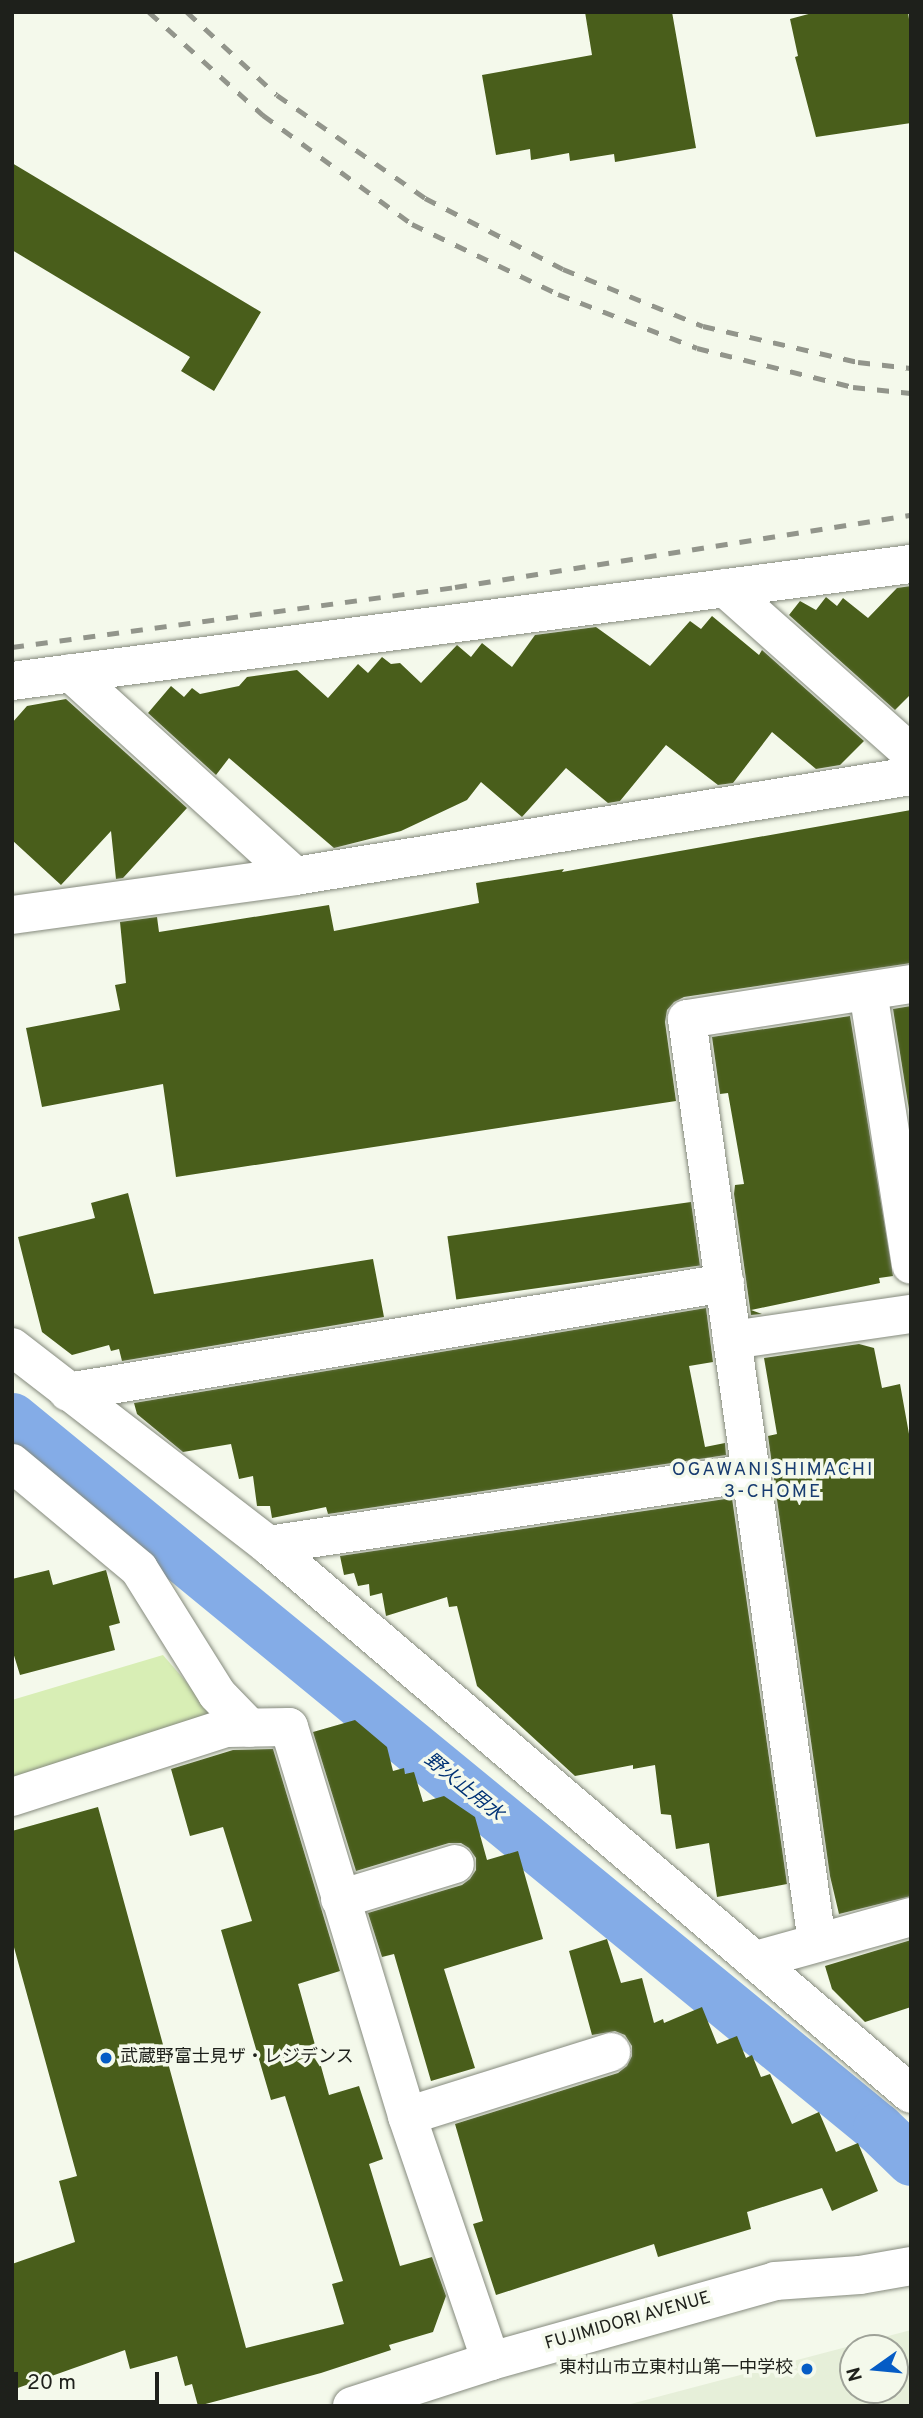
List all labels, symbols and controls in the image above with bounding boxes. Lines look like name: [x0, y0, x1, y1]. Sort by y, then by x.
district label: OGAWANISHIMACHI 3-CHOME: [674, 1460, 872, 1504]
water label: 野火止用水: [419, 1749, 507, 1827]
place label: 武蔵野富士見ザ・レジデンス: [120, 2047, 354, 2069]
marker: 武蔵野富士見ザ・レジデンス: [98, 2050, 114, 2066]
street label: FUJIMIDORI AVENUE: [542, 2288, 714, 2356]
north arrow: [839, 2334, 909, 2404]
scale bar: [18, 2358, 163, 2402]
place label: 東村山市立東村山第一中学校: [559, 2358, 793, 2380]
marker: 東村山市立東村山第一中学校: [799, 2361, 815, 2377]
text: N: [842, 2364, 869, 2384]
text: 20 m: [27, 2370, 76, 2397]

